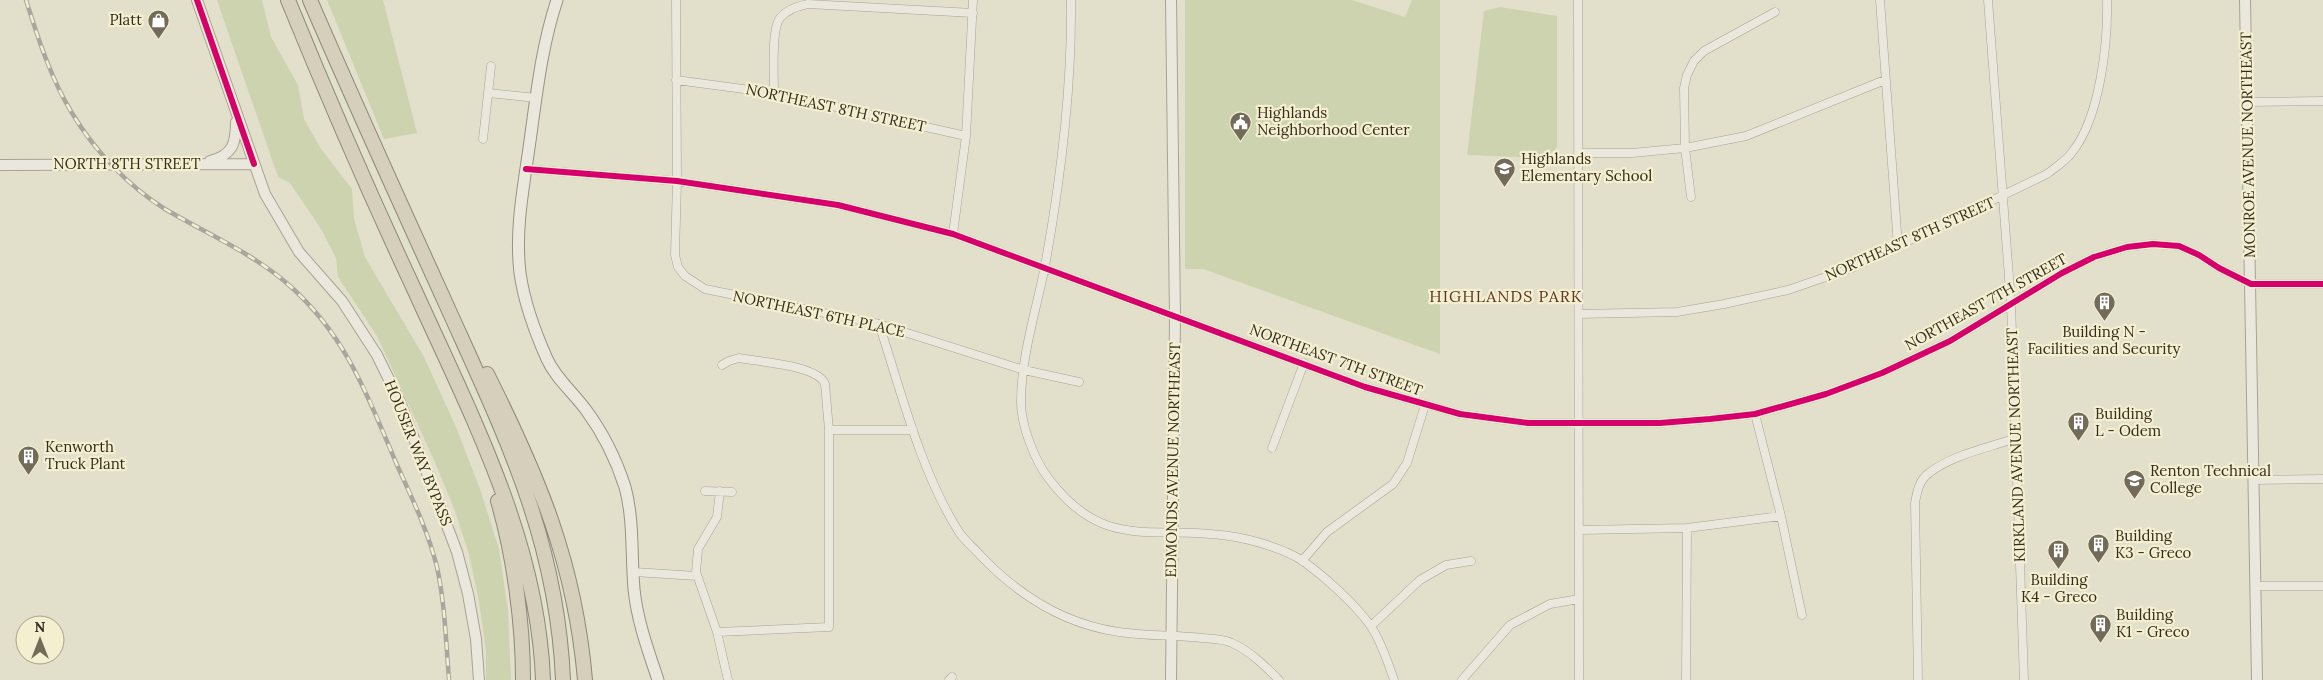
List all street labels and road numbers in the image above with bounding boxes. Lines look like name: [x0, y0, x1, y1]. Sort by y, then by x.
street label: MONROE AVENUE NORTHEAST: [2236, 31, 2259, 258]
street label: NORTHEAST 8TH STREET: [744, 79, 928, 136]
street label: NORTH 8TH STREET: [53, 154, 201, 173]
street label: NORTHEAST 8TH STREET: [1822, 192, 1998, 285]
street label: NORTHEAST 7TH STREET: [1901, 249, 2071, 354]
street label: NORTHEAST 6TH PLACE: [731, 286, 907, 341]
street label: NORTHEAST 7TH STREET: [1247, 319, 1426, 400]
street label: KIRKLAND AVENUE NORTHEAST: [2002, 327, 2029, 562]
street label: EDMONDS AVENUE NORTHEAST: [1161, 342, 1184, 578]
street label: HOUSER WAY BYPASS: [380, 377, 456, 529]

